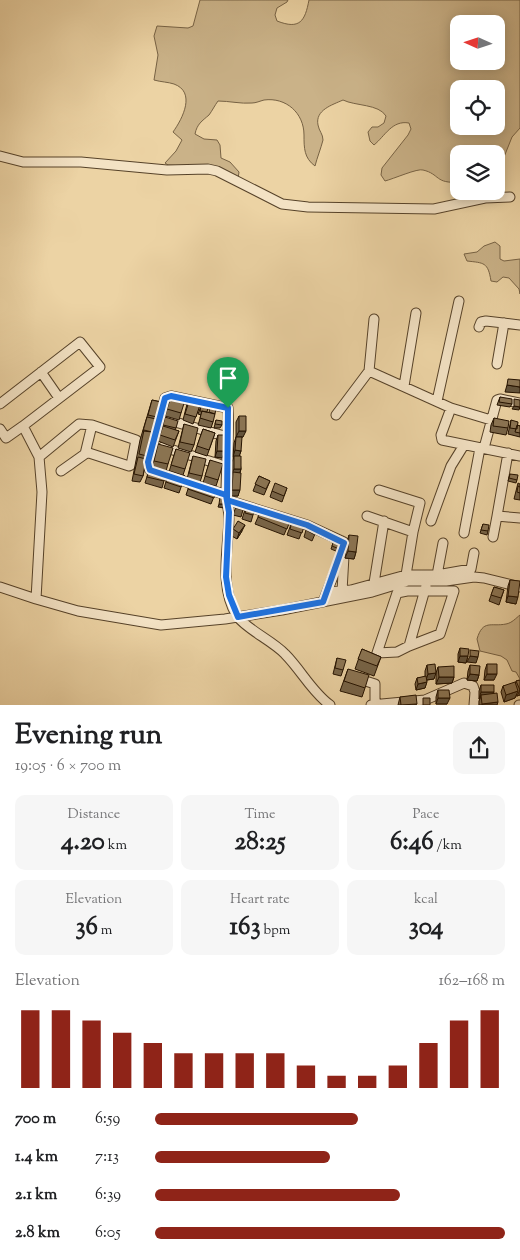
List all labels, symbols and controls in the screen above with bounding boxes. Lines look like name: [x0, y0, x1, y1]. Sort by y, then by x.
north arrow: [450, 15, 505, 70]
map controls: [450, 15, 505, 200]
button: locate: [450, 80, 505, 135]
button: layers: [450, 145, 505, 200]
pin: [207, 357, 249, 408]
icon: arrive: [214, 364, 242, 392]
text: Evening run: [15, 716, 162, 756]
button: share: [453, 722, 505, 774]
text: 19:05 · 6 × 700 m: [15, 755, 121, 778]
text: Distance: [68, 805, 120, 825]
text: Time: [244, 805, 276, 825]
text: Pace: [413, 805, 439, 825]
text: 4.20: [61, 825, 105, 861]
text: 28:25: [235, 825, 285, 861]
text: 6:46: [390, 825, 434, 861]
text: km: [105, 836, 127, 856]
text: /km: [434, 836, 462, 856]
text: Elevation: [66, 890, 122, 910]
text: Heart rate: [230, 890, 290, 910]
text: kcal: [414, 890, 438, 910]
text: 36: [76, 910, 98, 946]
text: 163: [230, 910, 261, 946]
text: 304: [409, 910, 443, 946]
text: m: [98, 921, 112, 941]
text: bpm: [261, 921, 290, 941]
text: Elevation: [15, 970, 80, 993]
text: 162–168 m: [438, 970, 505, 993]
text: 700 m: [15, 1108, 56, 1131]
text: 6:59: [95, 1108, 120, 1131]
text: 1.4 km: [15, 1146, 58, 1169]
text: 7:13: [95, 1146, 119, 1169]
text: 2.1 km: [15, 1184, 57, 1207]
text: 6:39: [95, 1184, 121, 1207]
text: 2.8 km: [15, 1222, 60, 1245]
text: 6:05: [95, 1222, 121, 1245]

